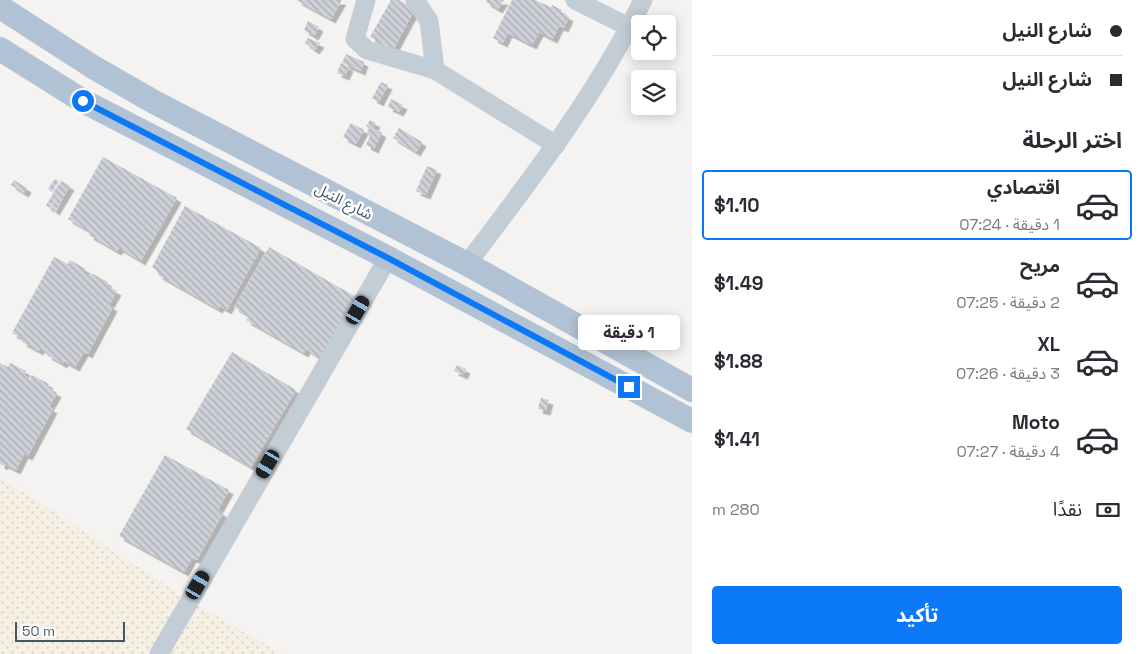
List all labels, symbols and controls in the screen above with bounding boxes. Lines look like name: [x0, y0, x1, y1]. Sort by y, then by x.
map controls: [631, 15, 676, 115]
button: locate: [631, 15, 676, 60]
text: شارع النيل: [1003, 18, 1092, 43]
text: شارع النيل: [1003, 67, 1092, 92]
button: layers: [631, 70, 676, 115]
route start: [72, 90, 94, 112]
text: اختر الرحلة: [1022, 126, 1122, 154]
text: اقتصادي: [987, 175, 1060, 200]
street label: شارع النيل: [311, 178, 376, 226]
icon: car: [1075, 183, 1120, 228]
text: $1.10: [714, 193, 760, 218]
text: 1 دقيقة · 07:24: [959, 214, 1060, 235]
text: مريح: [1020, 253, 1060, 278]
icon: car: [1075, 261, 1120, 306]
text: $1.49: [714, 271, 764, 296]
text: 2 دقيقة · 07:25: [956, 292, 1060, 313]
car: [344, 293, 371, 327]
callout: 1 دقيقة: [578, 314, 680, 350]
text: 1 دقيقة: [603, 322, 655, 343]
text: XL: [1037, 332, 1060, 357]
icon: car: [1075, 339, 1120, 384]
text: $1.88: [714, 349, 763, 374]
text: 3 دقيقة · 07:26: [956, 363, 1060, 384]
route end: [618, 376, 640, 398]
text: Moto: [1012, 410, 1060, 435]
icon: car: [1075, 417, 1120, 462]
text: $1.41: [714, 427, 760, 452]
text: 4 دقيقة · 07:27: [957, 441, 1060, 462]
car: [254, 447, 281, 481]
icon: cash: [1094, 496, 1122, 524]
text: نقدًا: [1053, 497, 1082, 522]
text: 280 m: [712, 499, 760, 520]
car: [184, 568, 211, 602]
button: تأكيد: [712, 586, 1122, 644]
scale bar: [15, 619, 125, 642]
text: 50 m: [22, 622, 55, 640]

